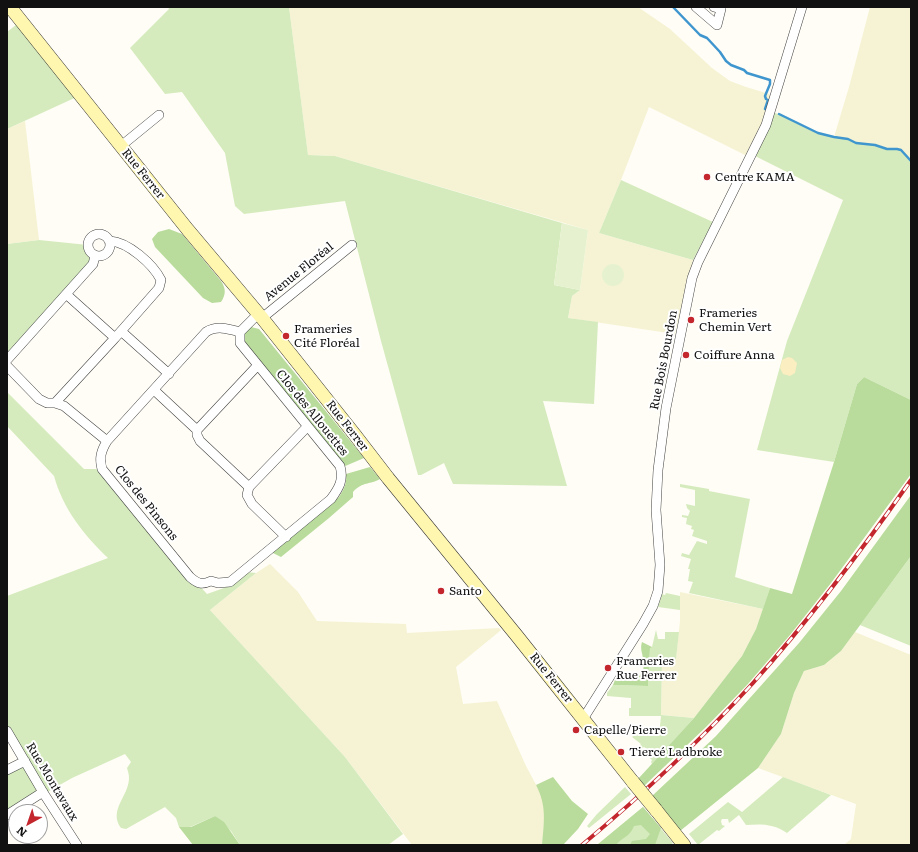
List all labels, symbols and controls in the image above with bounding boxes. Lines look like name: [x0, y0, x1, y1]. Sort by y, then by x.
street label: Rue Ferrer: [118, 146, 168, 202]
place label: Centre KAMA: [715, 170, 795, 184]
marker: Centre KAMA: [702, 172, 712, 182]
street label: Avenue Floréal: [262, 240, 336, 304]
place label: Frameries Chemin Vert: [699, 306, 772, 334]
street label: Rue Bois Bourdon: [647, 309, 681, 411]
marker: Frameries Chemin Vert: [686, 315, 696, 325]
place label: Frameries Cité Floréal: [294, 322, 360, 350]
marker: Frameries Cité Floréal: [281, 331, 291, 341]
place label: Coiffure Anna: [694, 348, 775, 362]
marker: Coiffure Anna: [681, 350, 691, 360]
street label: Clos des Allouettes: [273, 367, 351, 459]
street label: Rue Ferrer: [323, 398, 371, 454]
street label: Clos des Pinsons: [111, 462, 181, 544]
place label: Santo: [449, 584, 482, 598]
marker: Santo: [436, 586, 446, 596]
street label: Rue Ferrer: [526, 650, 576, 706]
place label: Frameries Rue Ferrer: [616, 654, 676, 682]
marker: Frameries Rue Ferrer: [603, 663, 613, 673]
place label: Capelle/Pierre: [584, 723, 666, 737]
marker: Capelle/Pierre: [571, 725, 581, 735]
street label: Rue Montavaux: [23, 740, 81, 824]
place label: Tiercé Ladbroke: [629, 745, 722, 759]
marker: Tiercé Ladbroke: [616, 747, 626, 757]
north arrow: [8, 804, 48, 844]
text: N: [12, 823, 30, 842]

